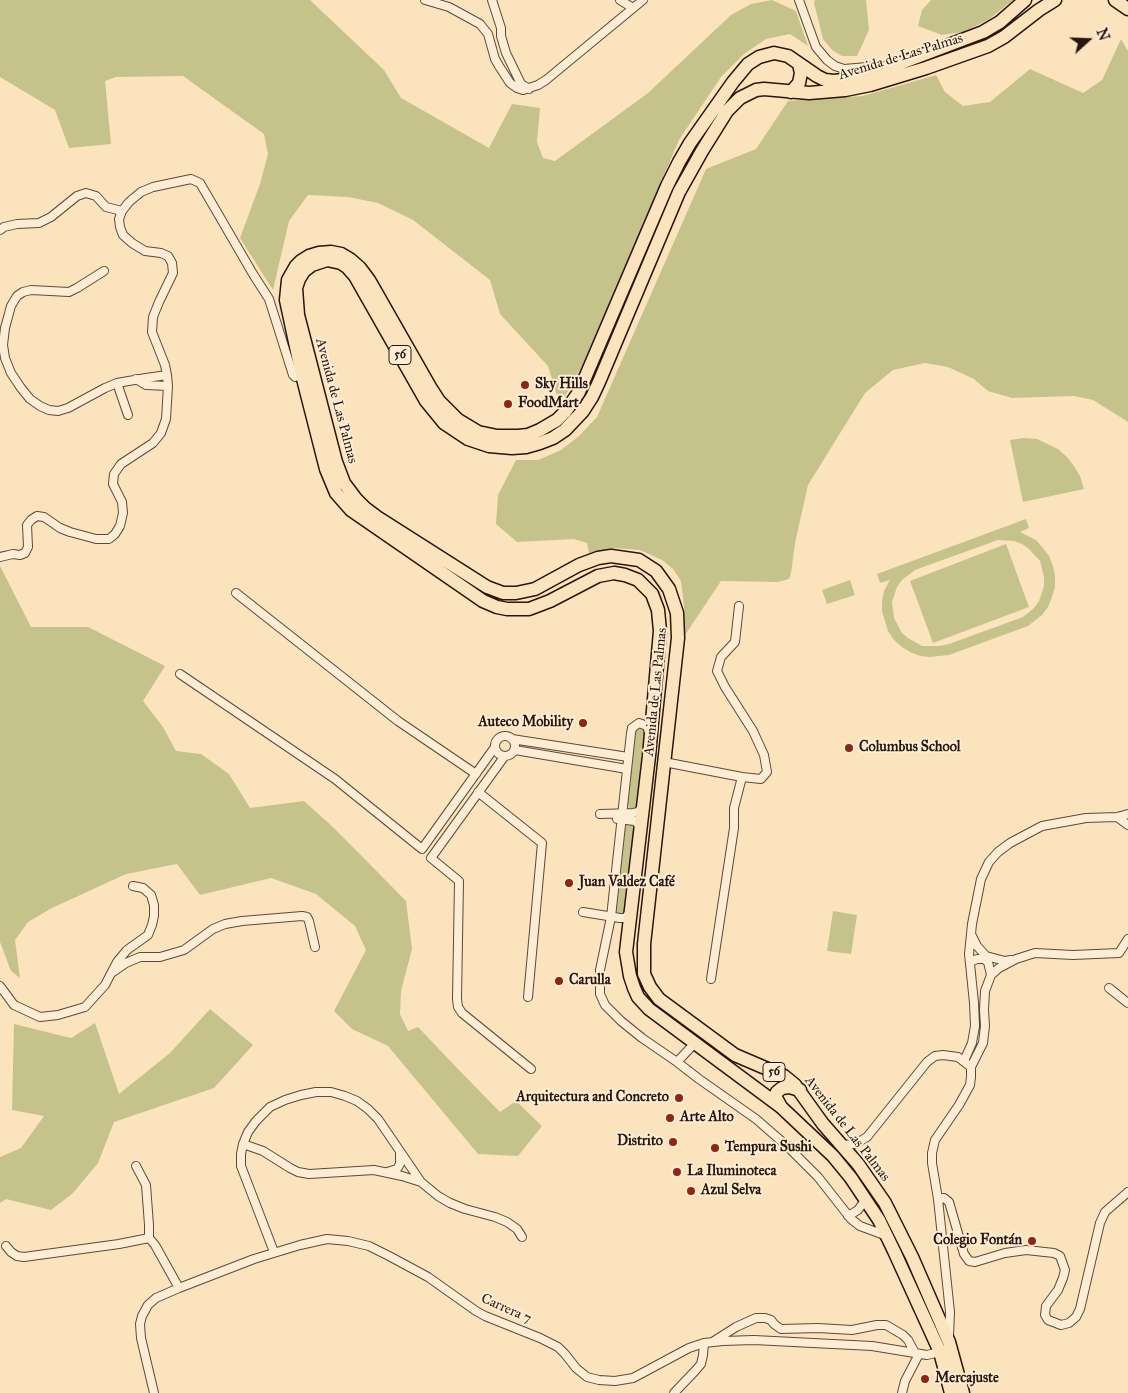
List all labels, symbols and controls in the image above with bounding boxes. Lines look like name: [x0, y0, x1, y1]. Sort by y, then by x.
north arrow: [1063, 15, 1113, 65]
text: N: [1093, 26, 1113, 43]
street label: Avenida de Las Palmas: [837, 30, 965, 84]
street label: Avenida de Las Palmas: [311, 336, 361, 466]
road number: 56: [389, 346, 411, 364]
place label: Sky Hills: [535, 377, 588, 393]
marker: Sky Hills: [519, 379, 531, 391]
place label: FoodMart: [518, 396, 579, 412]
marker: FoodMart: [502, 398, 514, 410]
street label: Avenida de Las Palmas: [641, 627, 671, 757]
place label: Auteco Mobility: [478, 715, 573, 731]
marker: Auteco Mobility: [577, 717, 589, 729]
place label: Columbus School: [859, 740, 961, 756]
marker: Columbus School: [843, 742, 855, 754]
place label: Juan Valdez Café: [579, 875, 675, 891]
marker: Juan Valdez Café: [563, 877, 575, 889]
place label: Carulla: [569, 973, 611, 989]
marker: Carulla: [553, 975, 565, 987]
road number: 56: [763, 1062, 785, 1082]
street label: Avenida de Las Palmas: [801, 1073, 893, 1185]
place label: Arquitectura and Concreto: [516, 1090, 669, 1106]
marker: Arquitectura and Concreto: [673, 1092, 685, 1104]
place label: Arte Alto: [680, 1110, 734, 1126]
marker: Arte Alto: [664, 1112, 676, 1124]
place label: Distrito: [617, 1134, 663, 1150]
marker: Distrito: [667, 1136, 679, 1148]
place label: Tempura Sushi: [725, 1140, 812, 1156]
marker: Tempura Sushi: [709, 1142, 721, 1154]
place label: La Iluminoteca: [687, 1164, 776, 1180]
marker: La Iluminoteca: [671, 1166, 683, 1178]
place label: Azul Selva: [701, 1183, 761, 1199]
marker: Azul Selva: [685, 1185, 697, 1197]
place label: Colegio Fontán: [933, 1233, 1022, 1249]
marker: Colegio Fontán: [1026, 1235, 1038, 1247]
street label: Carrera 7: [478, 1290, 534, 1328]
place label: Mercajuste: [935, 1371, 999, 1387]
marker: Mercajuste: [919, 1373, 931, 1385]

